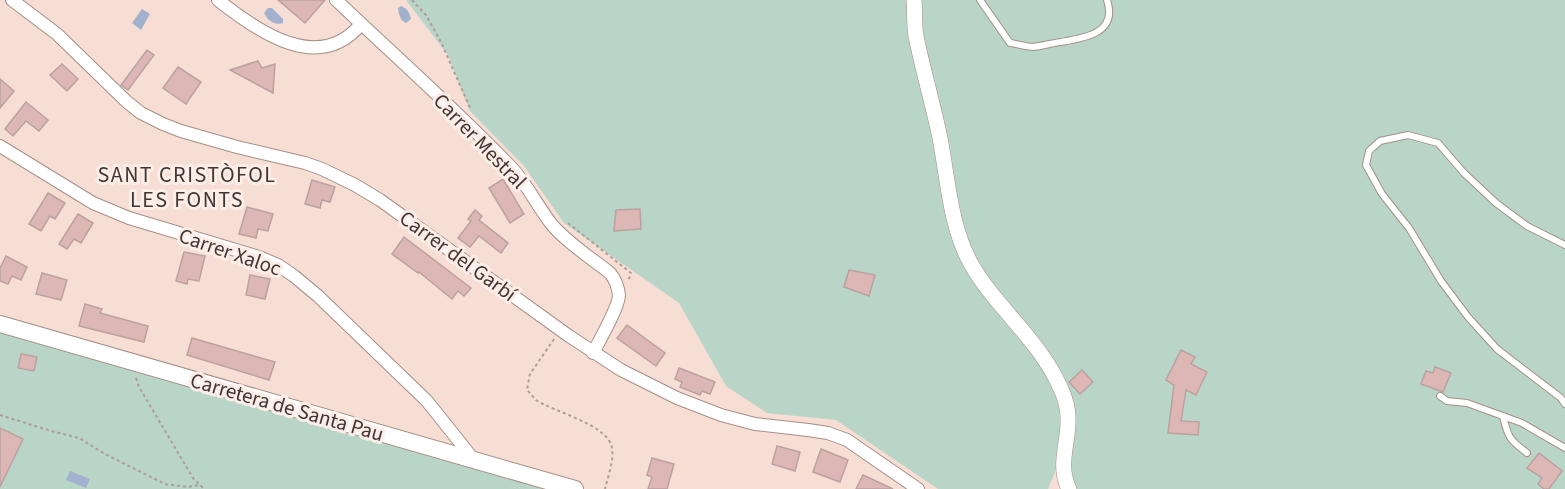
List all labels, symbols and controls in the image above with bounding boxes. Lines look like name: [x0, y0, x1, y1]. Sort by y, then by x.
street label: Carrer Mestral: [427, 86, 533, 196]
district label: SANT CRISTÒFOL LES FONTS: [97, 159, 277, 216]
street label: Carrer del Garbí: [393, 203, 523, 309]
street label: Carrer Xaloc: [175, 221, 286, 284]
street label: Carretera de Santa Pau: [187, 365, 387, 449]

